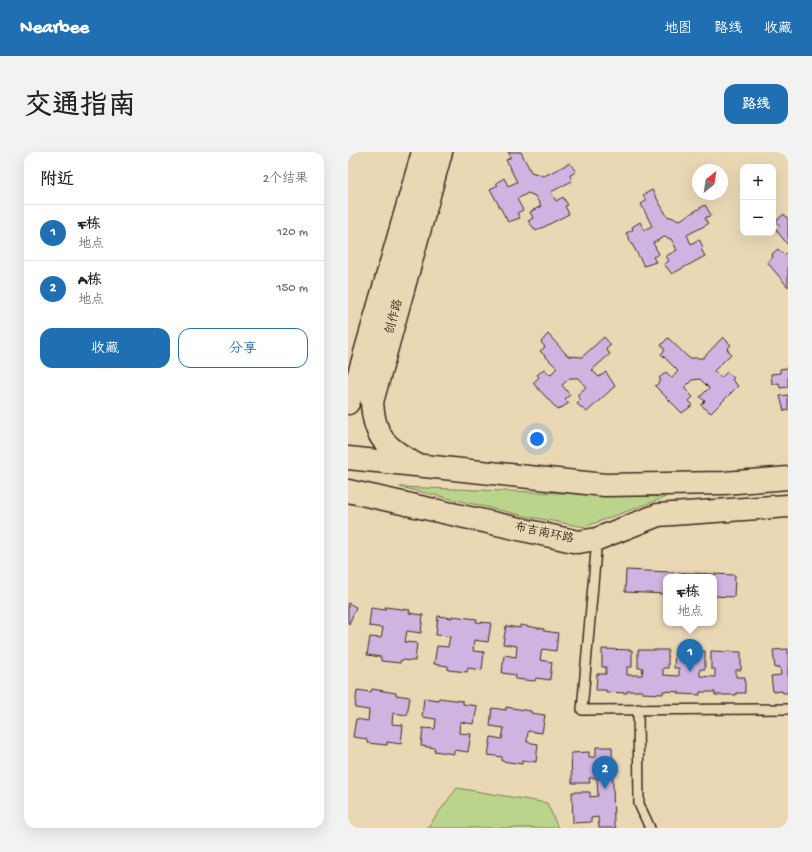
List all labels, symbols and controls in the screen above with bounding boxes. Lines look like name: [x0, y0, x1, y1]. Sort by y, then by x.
text: Nearbee: [20, 17, 89, 40]
text: 地图: [664, 21, 692, 38]
text: 路线: [714, 21, 742, 38]
text: 收藏: [764, 21, 792, 38]
button: 路线: [724, 84, 788, 124]
text: 交通指南: [24, 91, 136, 124]
north arrow: [692, 164, 728, 200]
map controls: [740, 164, 776, 236]
button: +: [740, 164, 776, 200]
text: 附近: [40, 171, 74, 191]
text: 2个结果: [263, 172, 308, 187]
button: −: [740, 200, 776, 236]
text: F栋: [78, 216, 101, 234]
text: 1: [50, 225, 56, 240]
text: 120 m: [277, 225, 308, 240]
text: 地点: [78, 237, 104, 252]
text: A栋: [78, 272, 102, 290]
text: 2: [50, 281, 56, 296]
text: 150 m: [276, 281, 308, 296]
text: 地点: [78, 293, 104, 308]
street label: 创作路: [383, 298, 406, 336]
button: 收藏: [40, 328, 170, 368]
button: 分享: [178, 328, 308, 368]
your location: [527, 429, 547, 449]
street label: 布吉南环路: [513, 520, 575, 547]
popup: [663, 574, 717, 626]
text: F栋: [677, 584, 700, 602]
text: 地点: [677, 605, 703, 620]
pin: 1: [677, 639, 703, 672]
pin: 2: [592, 756, 618, 789]

